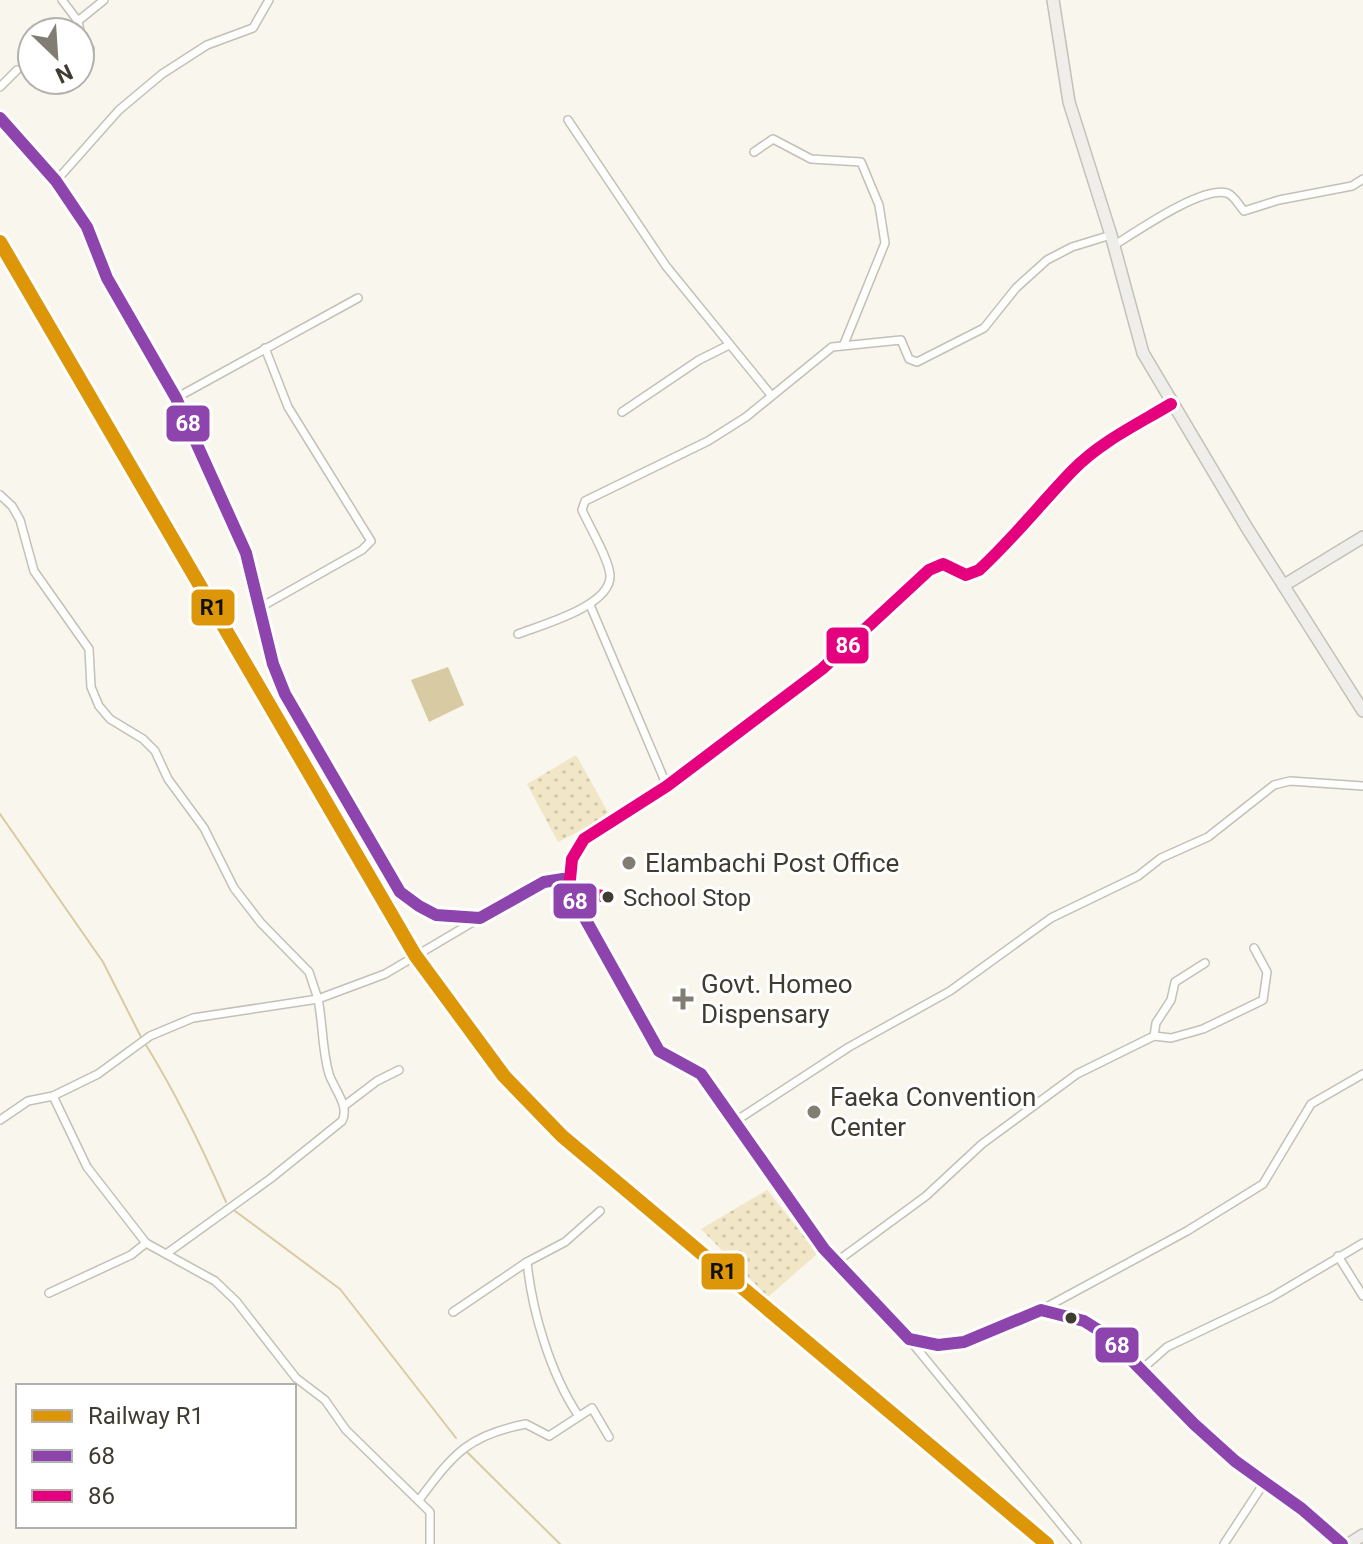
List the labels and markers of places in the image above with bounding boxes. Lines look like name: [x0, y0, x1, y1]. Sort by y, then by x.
place label: Elambachi Post Office: [645, 848, 899, 878]
marker: Elambachi Post Office: [620, 854, 638, 872]
place label: School Stop: [623, 884, 751, 912]
marker: School Stop: [600, 889, 616, 905]
place label: Govt. Homeo Dispensary: [701, 969, 853, 1029]
marker: Govt. Homeo Dispensary: [672, 988, 694, 1010]
place label: Faeka Convention Center: [830, 1082, 1036, 1142]
marker: Faeka Convention Center: [805, 1103, 823, 1121]
unlabelled marker: [1063, 1310, 1079, 1326]

